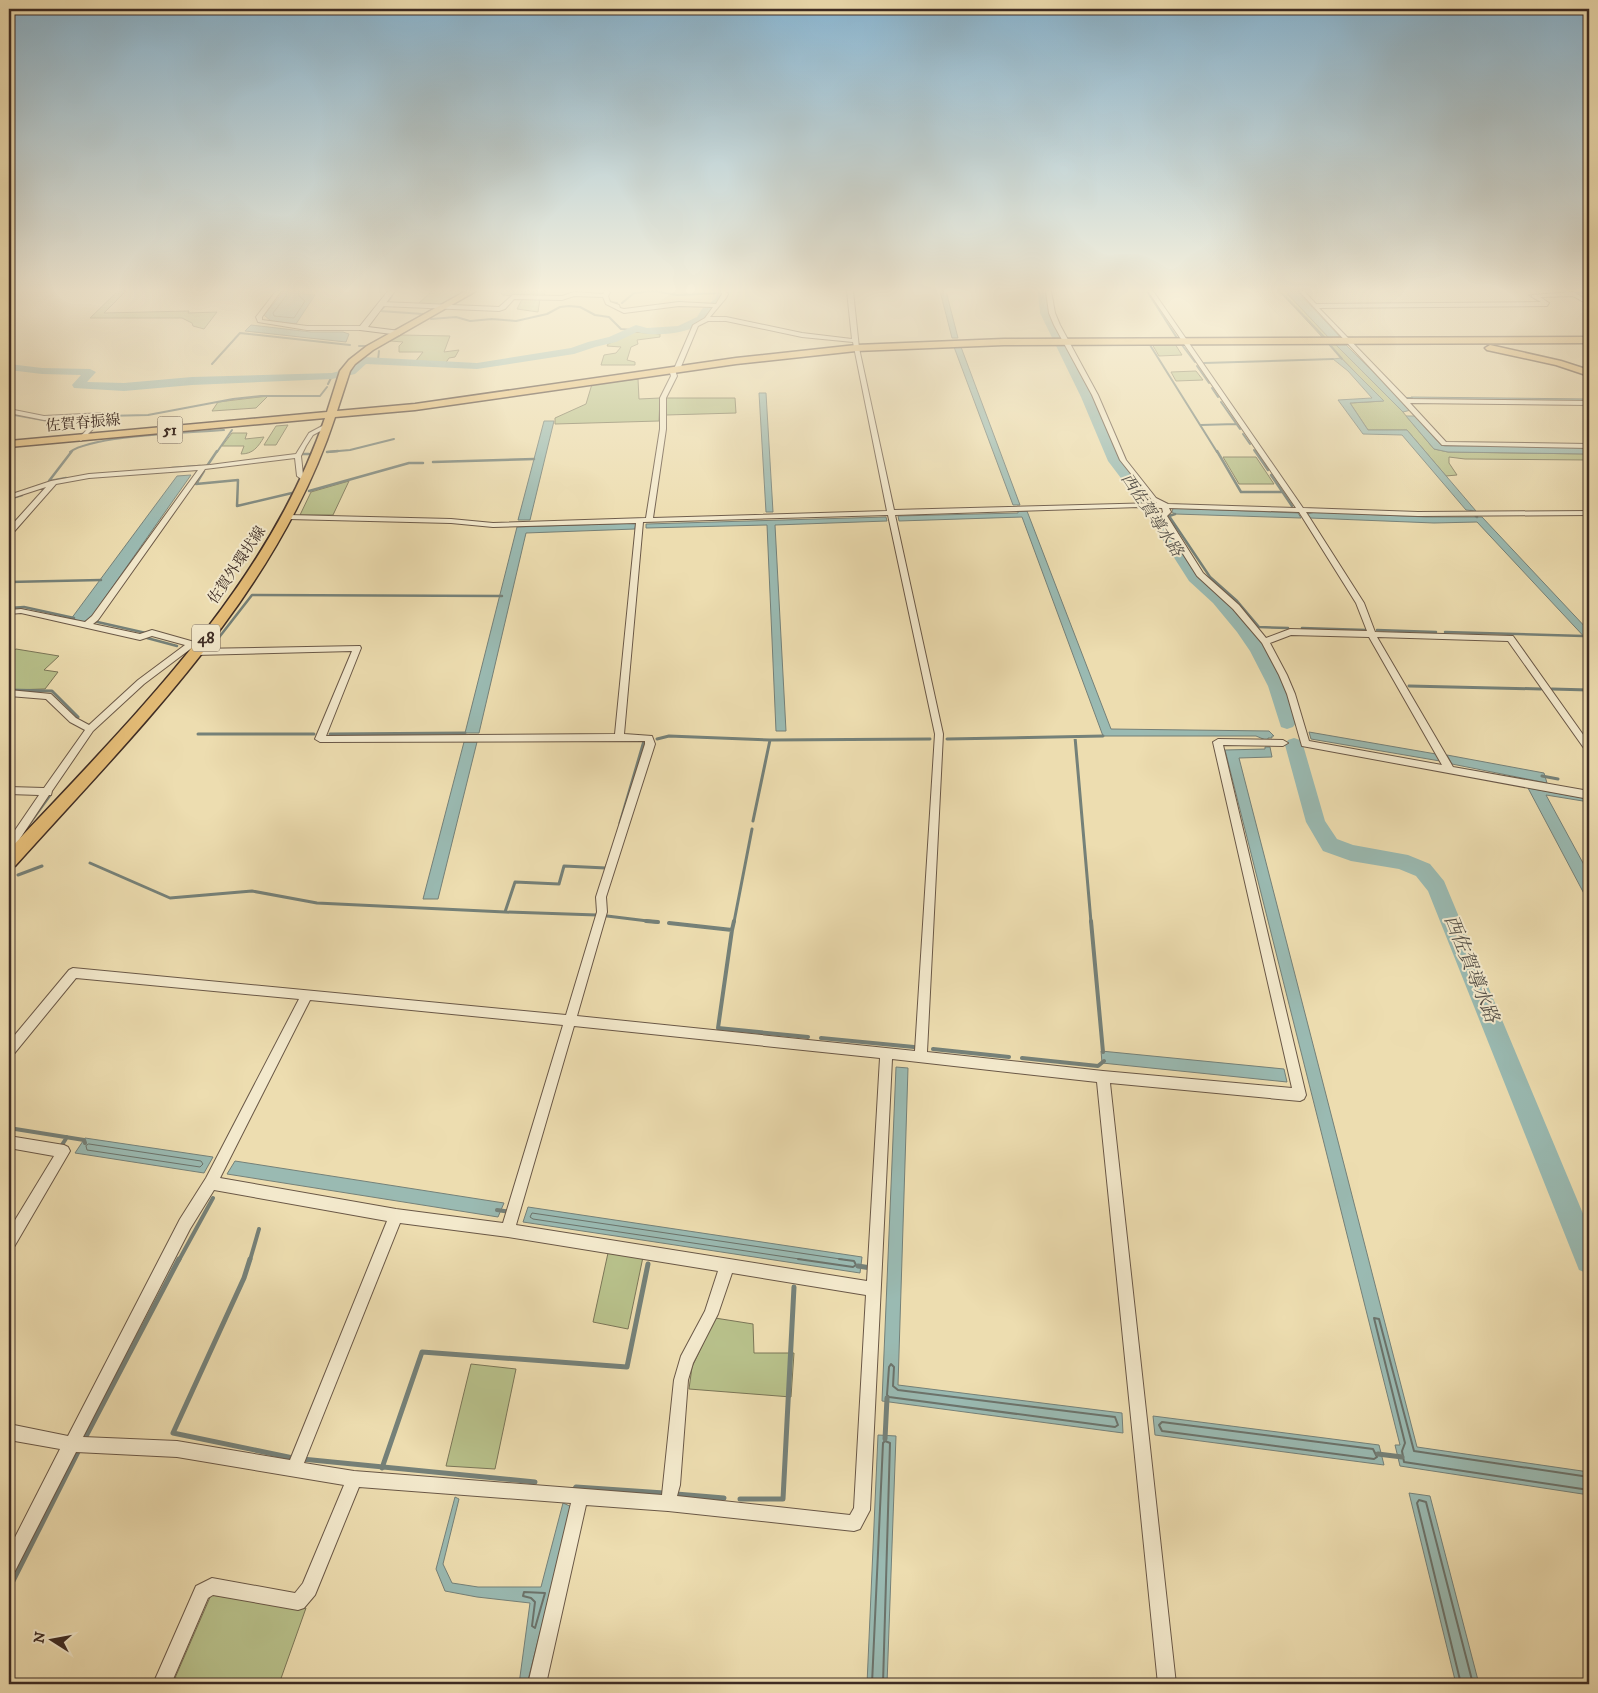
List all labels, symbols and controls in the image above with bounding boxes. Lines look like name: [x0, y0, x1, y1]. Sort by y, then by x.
street label: 佐賀脊振線: [45, 410, 121, 436]
road number: 51: [158, 416, 182, 444]
water label: 西佐賀導水路: [1117, 470, 1188, 561]
street label: 佐賀外環状線: [204, 522, 270, 608]
road number: 48: [192, 624, 220, 651]
water label: 西佐賀導水路: [1439, 912, 1504, 1028]
north arrow: [28, 1616, 78, 1666]
text: N: [30, 1630, 50, 1645]

